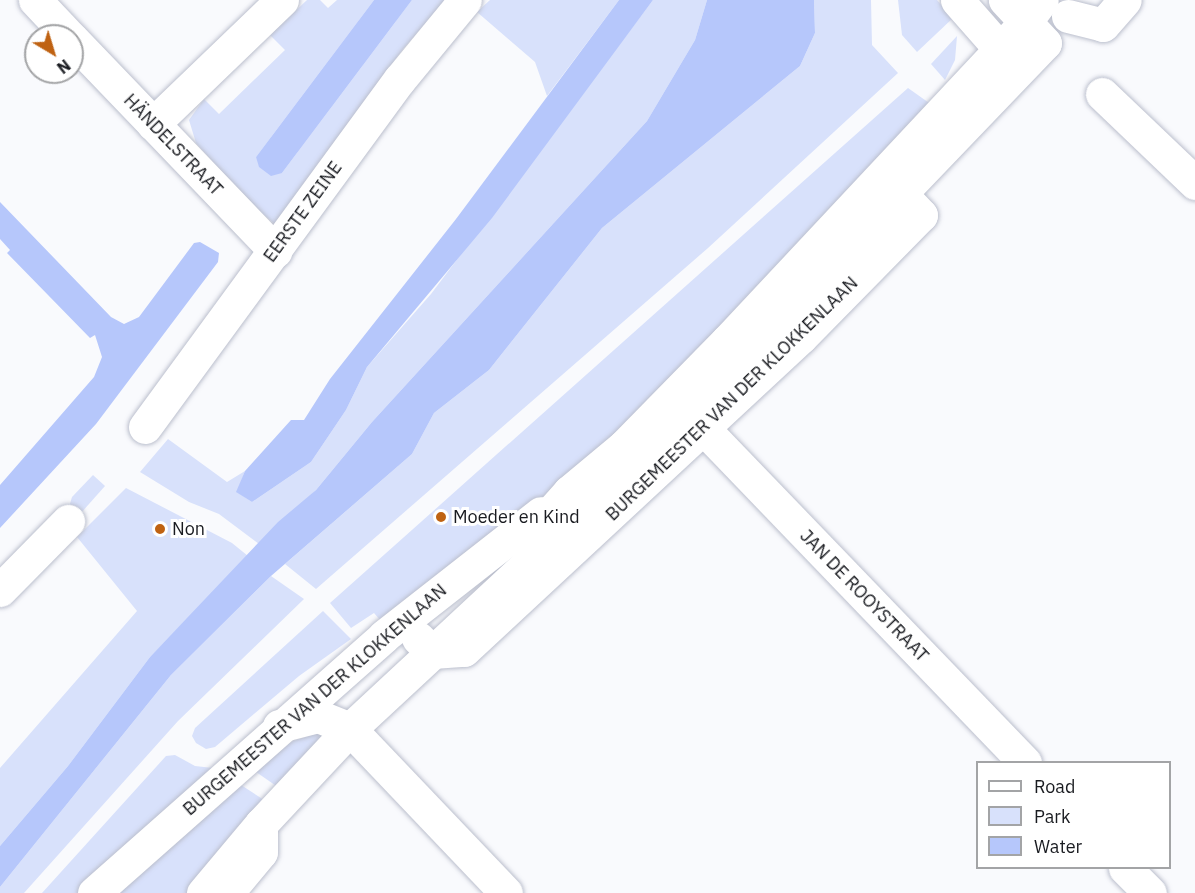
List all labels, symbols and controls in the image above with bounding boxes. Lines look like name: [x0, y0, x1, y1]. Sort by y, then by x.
north arrow: [24, 24, 84, 84]
text: N: [53, 55, 75, 78]
street label: HÄNDELSTRAAT: [119, 90, 227, 200]
street label: EERSTE ZEINE: [259, 157, 347, 267]
street label: BURGEMEESTER VAN DER KLOKKENLAAN: [602, 272, 862, 526]
place label: Moeder en Kind: [453, 506, 580, 528]
marker: Moeder en Kind: [434, 510, 448, 524]
place label: Non: [172, 518, 205, 540]
marker: Non: [153, 522, 167, 536]
street label: JAN DE ROOYSTRAAT: [795, 525, 933, 667]
street label: BURGEMEESTER VAN DER KLOKKENLAAN: [179, 580, 451, 820]
legend: [976, 761, 1171, 869]
text: Road: [1034, 775, 1075, 798]
text: Park: [1034, 805, 1070, 828]
text: Water: [1034, 835, 1082, 858]

